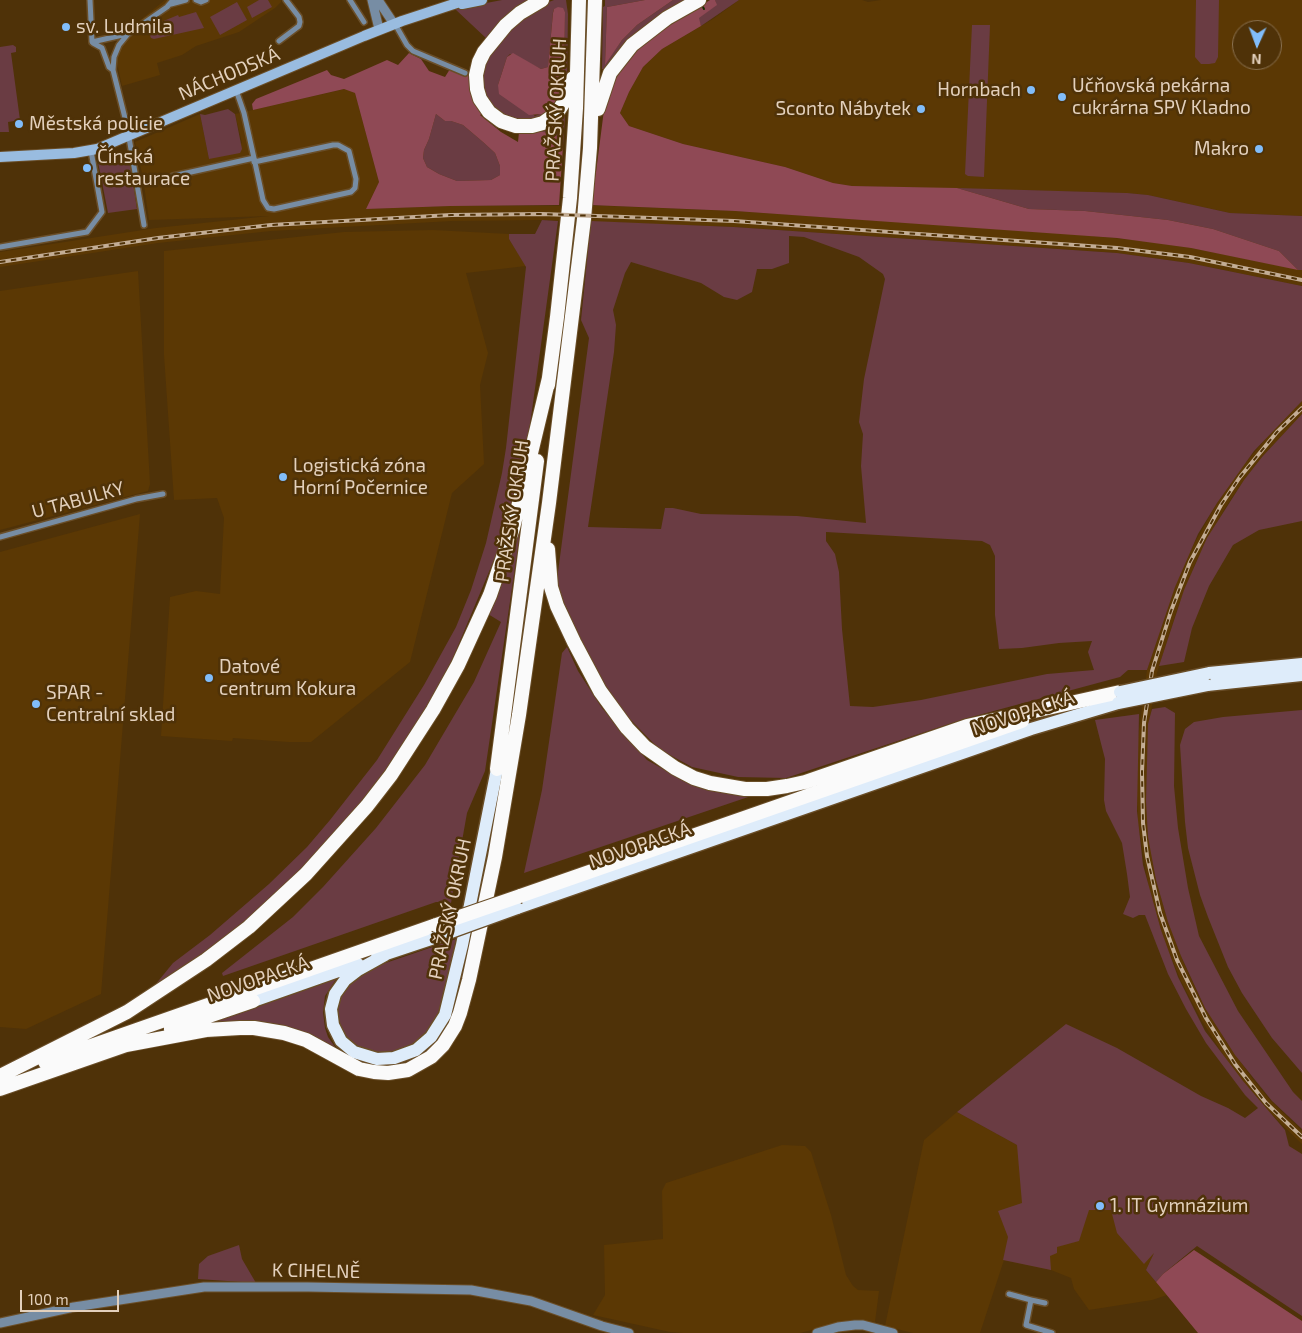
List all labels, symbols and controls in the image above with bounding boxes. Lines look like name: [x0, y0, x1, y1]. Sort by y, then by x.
place label: sv. Ludmila: [76, 16, 173, 38]
north arrow: [1232, 20, 1282, 70]
marker: sv. Ludmila: [60, 21, 72, 33]
street label: PRAŽSKÝ OKRUH: [541, 38, 571, 182]
street label: NÁCHODSKÁ: [175, 42, 283, 106]
text: N: [1251, 51, 1262, 68]
place label: Učňovská pekárna cukrárna SPV Kladno: [1072, 75, 1251, 119]
place label: Hornbach: [937, 79, 1021, 101]
marker: Hornbach: [1025, 84, 1037, 96]
marker: Učňovská pekárna cukrárna SPV Kladno: [1056, 91, 1068, 103]
place label: Sconto Nábytek: [775, 98, 911, 120]
marker: Sconto Nábytek: [915, 103, 927, 115]
place label: Městská policie: [29, 113, 163, 135]
marker: Městská policie: [13, 118, 25, 130]
place label: Makro: [1194, 138, 1249, 160]
marker: Makro: [1253, 143, 1265, 155]
place label: Čínská restaurace: [97, 146, 190, 190]
marker: Čínská restaurace: [81, 162, 93, 174]
street label: PRAŽSKÝ OKRUH: [491, 438, 533, 584]
place label: Logistická zóna Horní Počernice: [293, 455, 428, 499]
marker: Logistická zóna Horní Počernice: [277, 471, 289, 483]
street label: U TABULKY: [29, 477, 127, 523]
place label: Datové centrum Kokura: [219, 656, 356, 700]
marker: Datové centrum Kokura: [203, 672, 215, 684]
place label: SPAR - Centralní sklad: [46, 682, 175, 726]
street label: NOVOPACKÁ: [969, 686, 1077, 740]
marker: SPAR - Centralní sklad: [30, 698, 42, 710]
street label: NOVOPACKÁ: [586, 817, 694, 873]
street label: PRAŽSKÝ OKRUH: [424, 836, 476, 982]
street label: NOVOPACKÁ: [204, 951, 312, 1007]
place label: 1. IT Gymnázium: [1110, 1195, 1248, 1217]
marker: 1. IT Gymnázium: [1094, 1200, 1106, 1212]
street label: K CIHELNĚ: [272, 1259, 360, 1283]
scale bar: [22, 1280, 121, 1312]
text: 100 m: [28, 1290, 69, 1308]

